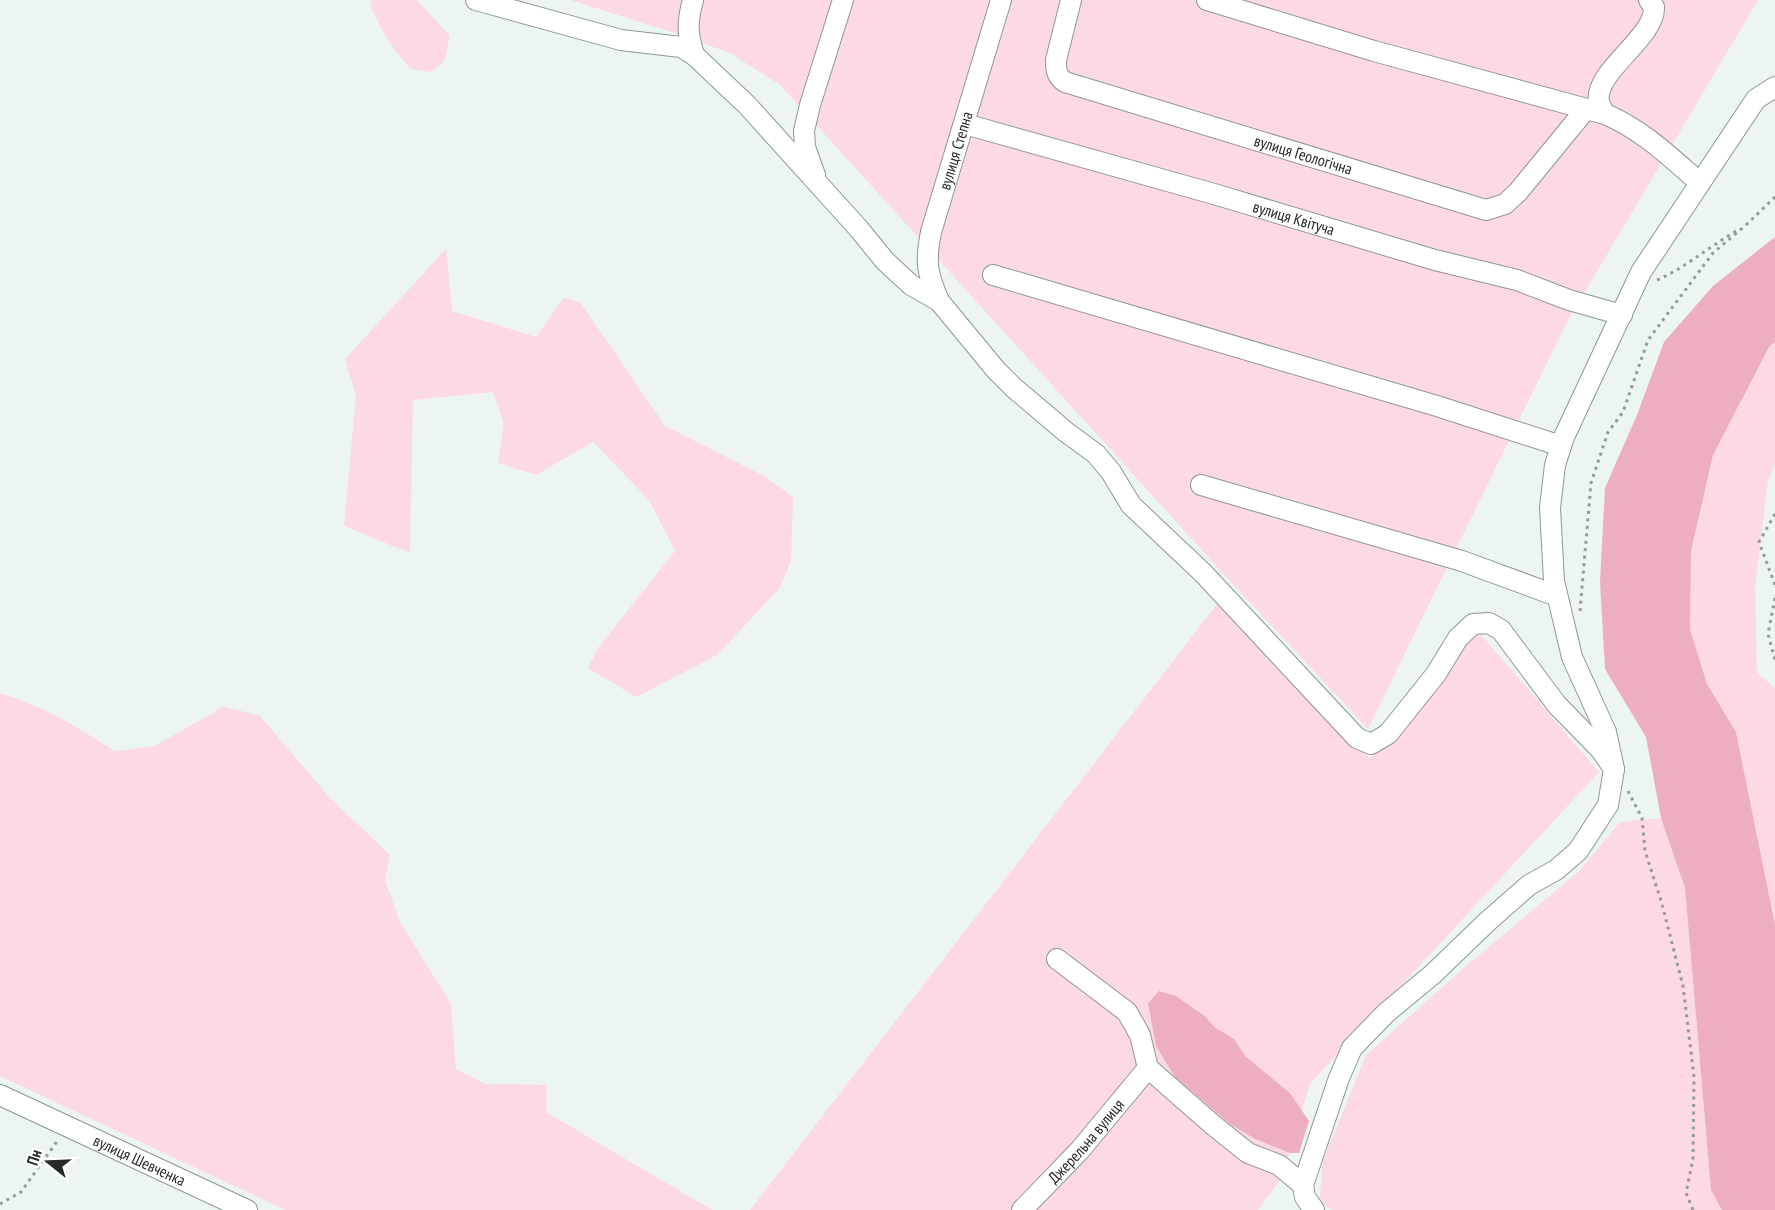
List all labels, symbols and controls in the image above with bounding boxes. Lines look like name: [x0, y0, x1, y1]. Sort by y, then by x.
street label: вулиця Степна: [934, 109, 977, 192]
street label: вулиця Геологічна: [1252, 130, 1355, 179]
street label: вулиця Квітуча: [1251, 196, 1337, 239]
street label: Джерельна вулиця: [1043, 1095, 1128, 1187]
street label: вулиця Шевченка: [90, 1130, 189, 1190]
north arrow: [18, 1132, 78, 1192]
text: Пн: [22, 1147, 46, 1168]

